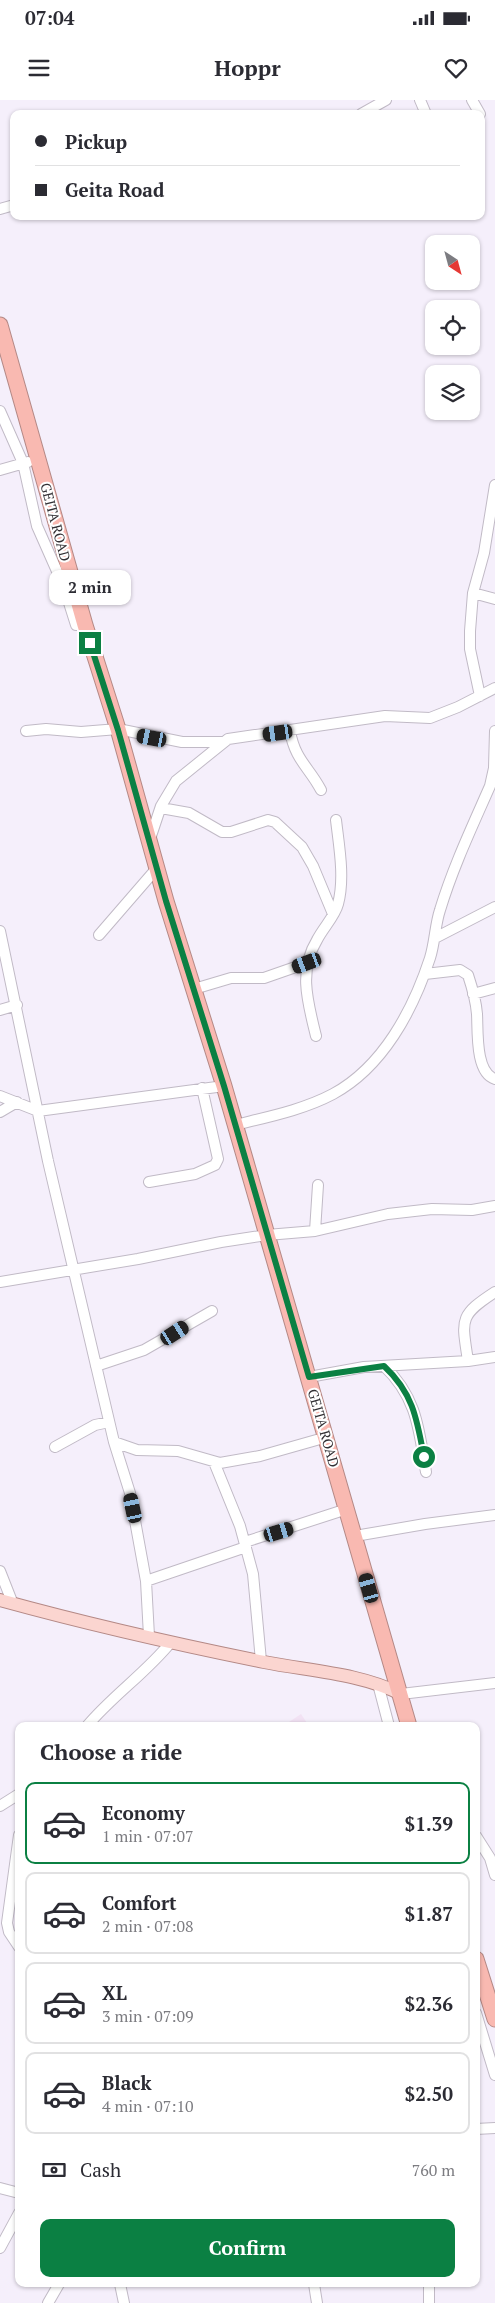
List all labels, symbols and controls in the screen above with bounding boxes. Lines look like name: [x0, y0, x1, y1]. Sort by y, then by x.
text: 07:04: [25, 5, 74, 30]
text: Hoppr: [214, 53, 281, 82]
icon: menu: [25, 54, 53, 82]
icon: heart: [442, 54, 470, 82]
text: Pickup: [65, 129, 127, 154]
text: Geita Road: [65, 177, 164, 202]
north arrow: [425, 235, 480, 290]
map controls: [425, 235, 480, 420]
button: locate: [425, 300, 480, 355]
button: layers: [425, 365, 480, 420]
street label: GEITA ROAD: [36, 481, 76, 563]
callout: 2 min: [49, 570, 131, 606]
text: 2 min: [68, 576, 112, 598]
route end: [79, 632, 101, 654]
car: [262, 723, 293, 743]
car: [135, 728, 168, 748]
car: [290, 951, 323, 975]
car: [158, 1319, 191, 1347]
street label: GEITA ROAD: [304, 1387, 344, 1469]
route start: [413, 1446, 435, 1468]
car: [122, 1492, 143, 1524]
car: [262, 1520, 295, 1544]
car: [357, 1572, 380, 1604]
text: Choose a ride: [40, 1737, 182, 1766]
text: Economy: [102, 1800, 185, 1825]
icon: car: [42, 1801, 87, 1846]
text: $1.39: [404, 1811, 453, 1836]
text: 1 min · 07:07: [102, 1825, 194, 1847]
text: Comfort: [102, 1890, 177, 1915]
icon: car: [42, 1891, 87, 1936]
text: $1.87: [404, 1901, 453, 1926]
text: 2 min · 07:08: [102, 1915, 194, 1937]
text: XL: [102, 1980, 127, 2005]
icon: car: [42, 1981, 87, 2026]
text: $2.36: [404, 1991, 453, 2016]
text: 3 min · 07:09: [102, 2005, 194, 2027]
text: Black: [102, 2070, 152, 2095]
icon: car: [42, 2071, 87, 2116]
text: $2.50: [404, 2081, 453, 2106]
text: 4 min · 07:10: [102, 2095, 194, 2117]
icon: cash: [40, 2156, 68, 2184]
text: Cash: [80, 2157, 121, 2182]
text: 760 m: [412, 2159, 455, 2181]
button: Confirm: [40, 2219, 455, 2277]

